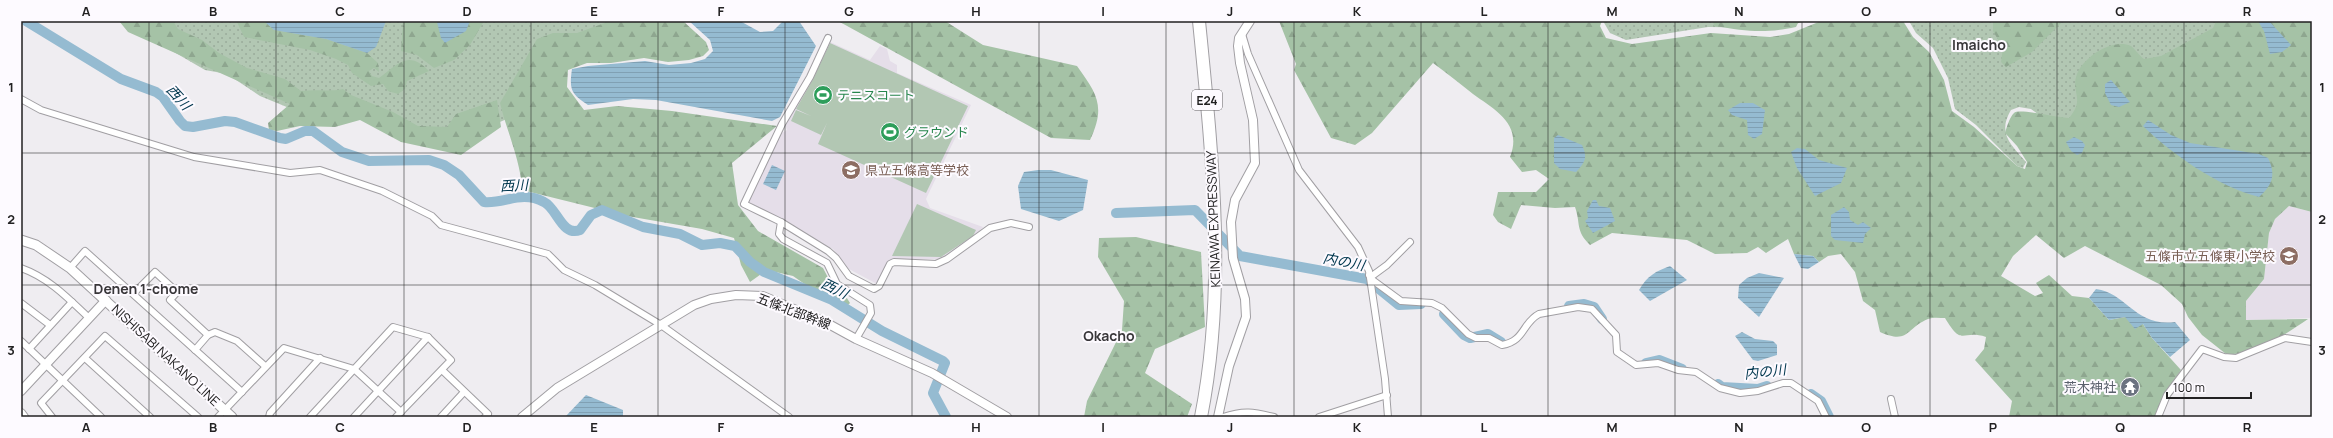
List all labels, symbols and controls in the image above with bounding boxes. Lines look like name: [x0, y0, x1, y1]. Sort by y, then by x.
text: A: [82, 2, 91, 20]
text: B: [209, 2, 217, 20]
text: C: [335, 2, 345, 20]
text: D: [462, 2, 472, 20]
text: E: [590, 2, 598, 20]
text: F: [718, 2, 725, 20]
text: G: [844, 2, 854, 20]
text: H: [971, 2, 981, 20]
text: I: [1101, 2, 1105, 20]
text: J: [1227, 2, 1233, 20]
text: K: [1353, 2, 1362, 20]
text: L: [1481, 2, 1488, 20]
text: M: [1606, 2, 1618, 20]
text: N: [1734, 2, 1744, 20]
text: O: [1861, 2, 1871, 20]
text: P: [1989, 2, 1997, 20]
text: Q: [2115, 2, 2125, 20]
text: R: [2243, 2, 2252, 20]
district label: Imaicho: [1952, 35, 2006, 54]
text: 1: [8, 78, 14, 96]
text: 1: [2319, 78, 2325, 96]
water label: 西川: [163, 80, 197, 115]
sports icon: テニスコート: [812, 84, 834, 106]
place label: テニスコート: [837, 86, 915, 104]
road number: E24: [1192, 90, 1222, 110]
sports icon: グラウンド: [879, 121, 901, 143]
place label: グラウンド: [904, 123, 969, 141]
street label: KEINAWA EXPRESSWAY: [1202, 150, 1224, 288]
school or university icon: 県立五條高等学校: [840, 159, 862, 181]
place label: 県立五條高等学校: [865, 161, 969, 179]
water label: 西川: [500, 175, 530, 195]
text: 2: [7, 210, 15, 228]
text: 2: [2318, 210, 2326, 228]
school or university icon: 五條市立五條東小学校: [2278, 245, 2300, 267]
place label: 五條市立五條東小学校: [2145, 247, 2275, 265]
water label: 内の川: [1322, 248, 1368, 275]
water label: 西川: [818, 273, 854, 304]
district label: Denen 1-chome: [94, 279, 198, 298]
street label: 五條北部幹線: [754, 289, 834, 333]
street label: NISHISABI NAKANO LINE: [108, 300, 224, 410]
district label: Okacho: [1083, 326, 1135, 345]
text: 3: [7, 341, 15, 359]
text: 3: [2318, 341, 2326, 359]
water label: 内の川: [1743, 359, 1789, 383]
scale bar: [2167, 374, 2251, 400]
temple icon: 荒木神社: [2119, 376, 2141, 398]
place label: 荒木神社: [2064, 378, 2116, 396]
text: 100 m: [2173, 379, 2205, 396]
text: A: [82, 418, 91, 436]
text: B: [209, 418, 217, 436]
text: C: [335, 418, 345, 436]
text: D: [462, 418, 472, 436]
text: E: [590, 418, 598, 436]
text: F: [718, 418, 725, 436]
text: G: [844, 418, 854, 436]
text: H: [971, 418, 981, 436]
text: I: [1101, 418, 1105, 436]
text: J: [1227, 418, 1233, 436]
text: K: [1353, 418, 1362, 436]
text: L: [1481, 418, 1488, 436]
text: M: [1606, 418, 1618, 436]
text: N: [1734, 418, 1744, 436]
text: O: [1861, 418, 1871, 436]
text: P: [1989, 418, 1997, 436]
text: Q: [2115, 418, 2125, 436]
text: R: [2243, 418, 2252, 436]

